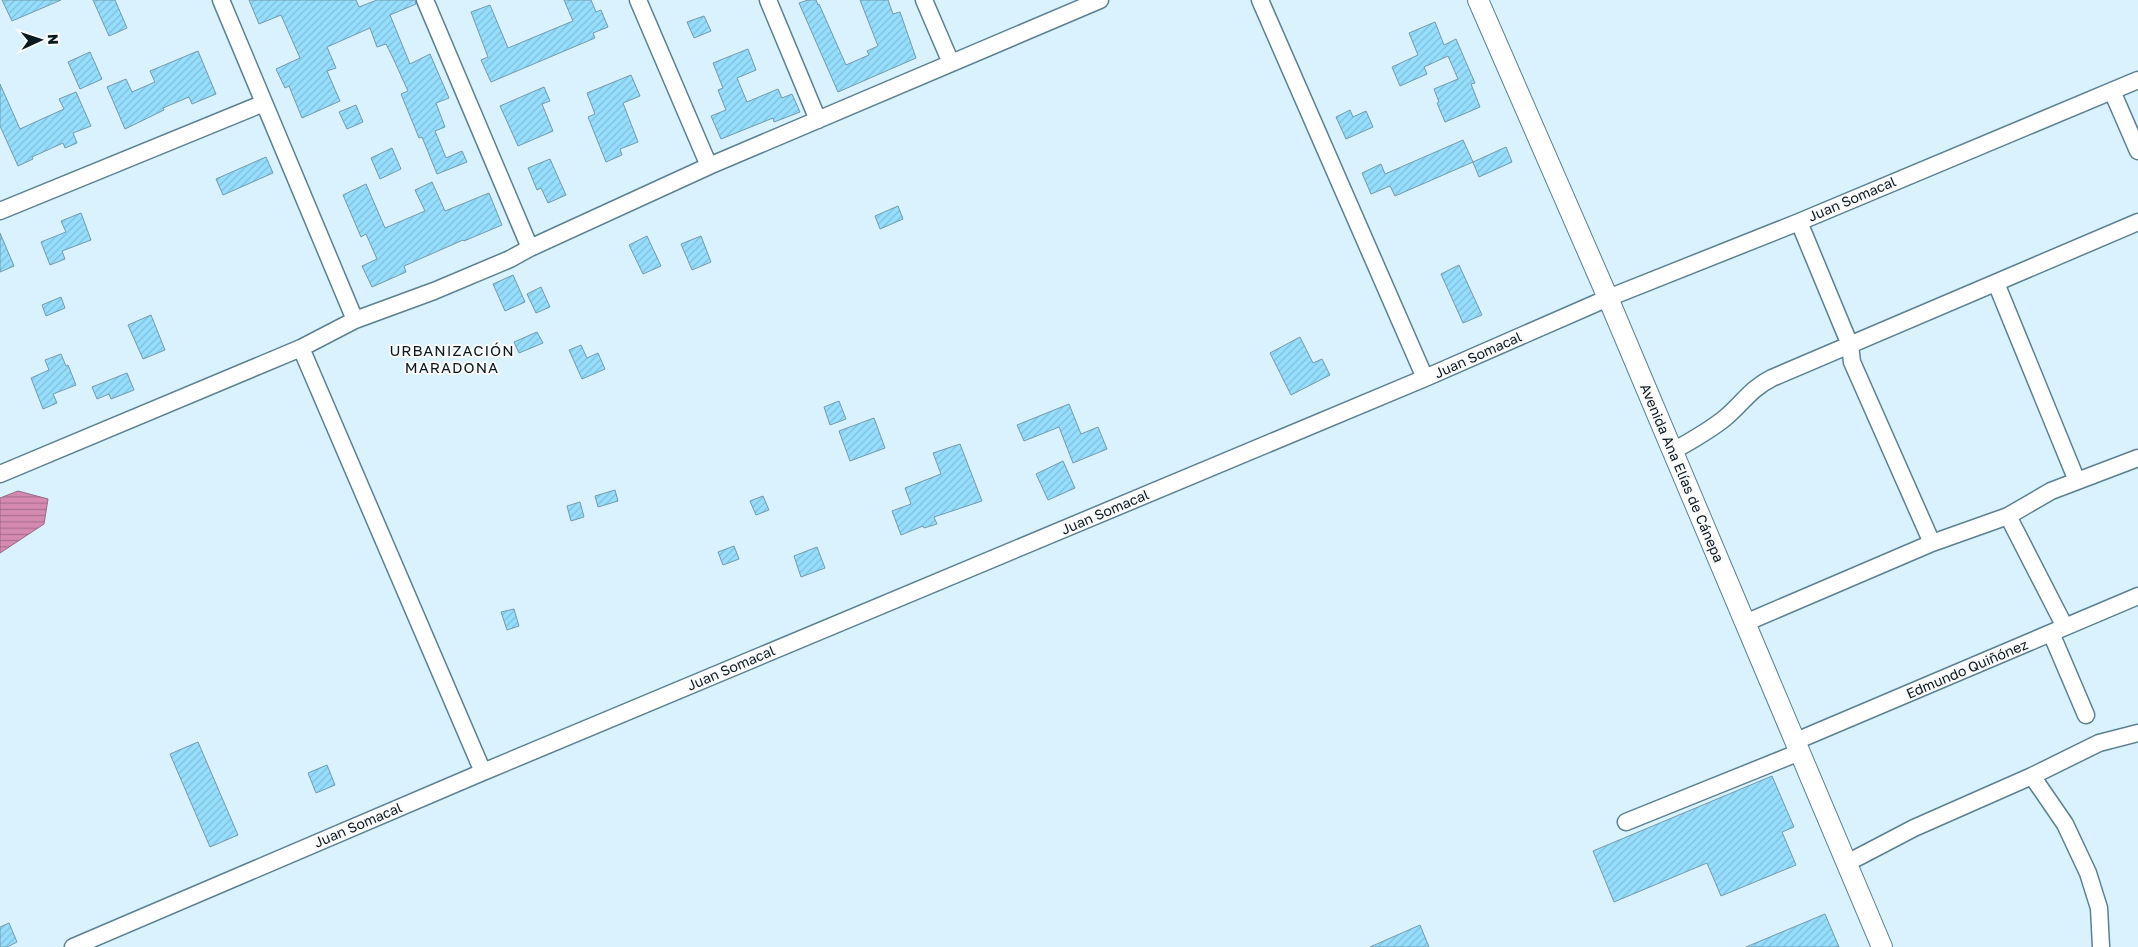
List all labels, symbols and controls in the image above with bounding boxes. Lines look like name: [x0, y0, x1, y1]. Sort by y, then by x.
north arrow: [15, 15, 65, 65]
text: N: [45, 34, 62, 45]
street label: Juan Somacal: [1805, 172, 1898, 225]
street label: Juan Somacal: [1431, 328, 1524, 381]
district label: URBANIZACIÓN MARADONA: [389, 341, 515, 376]
street label: Avenida Ana Elías de Cánepa: [1637, 381, 1728, 565]
street label: Juan Somacal: [1058, 485, 1151, 538]
street label: Edmundo Quiñónez: [1903, 635, 2030, 702]
street label: Juan Somacal: [684, 641, 777, 694]
street label: Juan Somacal: [311, 798, 404, 851]

